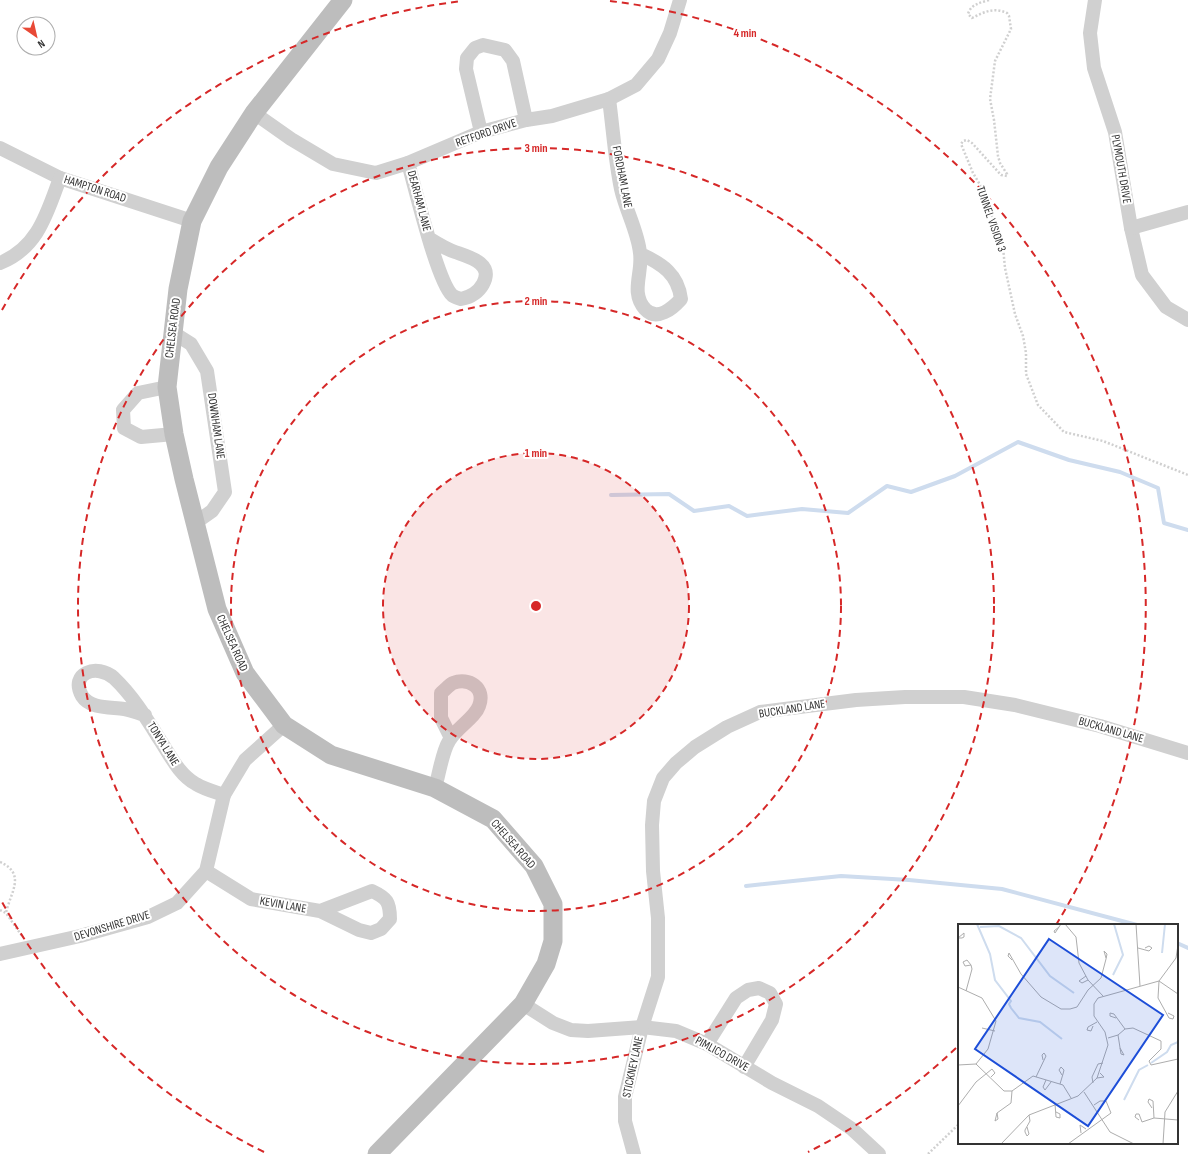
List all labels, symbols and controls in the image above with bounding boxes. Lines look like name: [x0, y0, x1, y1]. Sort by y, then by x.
north arrow: [16, 16, 56, 56]
text: 4 min: [733, 26, 757, 41]
text: N: [35, 37, 47, 51]
street label: RETFORD DRIVE: [454, 116, 518, 150]
street label: PLYMOUTH DRIVE: [1108, 133, 1134, 205]
text: 3 min: [525, 141, 547, 156]
street label: FORDHAM LANE: [609, 145, 635, 209]
street label: DEARHAM LANE: [404, 169, 434, 233]
street label: HAMPTON ROAD: [62, 172, 128, 206]
street label: TUNNEL VISION 3: [973, 184, 1009, 254]
text: 2 min: [525, 294, 547, 309]
street label: CHELSEA ROAD: [162, 297, 184, 359]
street label: DOWNHAM LANE: [204, 392, 228, 460]
text: 1 min: [525, 446, 547, 461]
centre of rings: [529, 599, 543, 613]
street label: CHELSEA ROAD: [213, 612, 251, 674]
street label: BUCKLAND LANE: [758, 696, 826, 722]
street label: BUCKLAND LANE: [1077, 714, 1145, 746]
street label: TONYA LANE: [144, 719, 182, 769]
street label: CHELSEA ROAD: [487, 816, 539, 872]
street label: KEVIN LANE: [259, 894, 307, 916]
street label: DEVONSHIRE DRIVE: [72, 907, 152, 945]
inset map: [958, 924, 1178, 1144]
street label: PIMLICO DRIVE: [692, 1033, 752, 1075]
street label: STICKNEY LANE: [619, 1035, 647, 1099]

